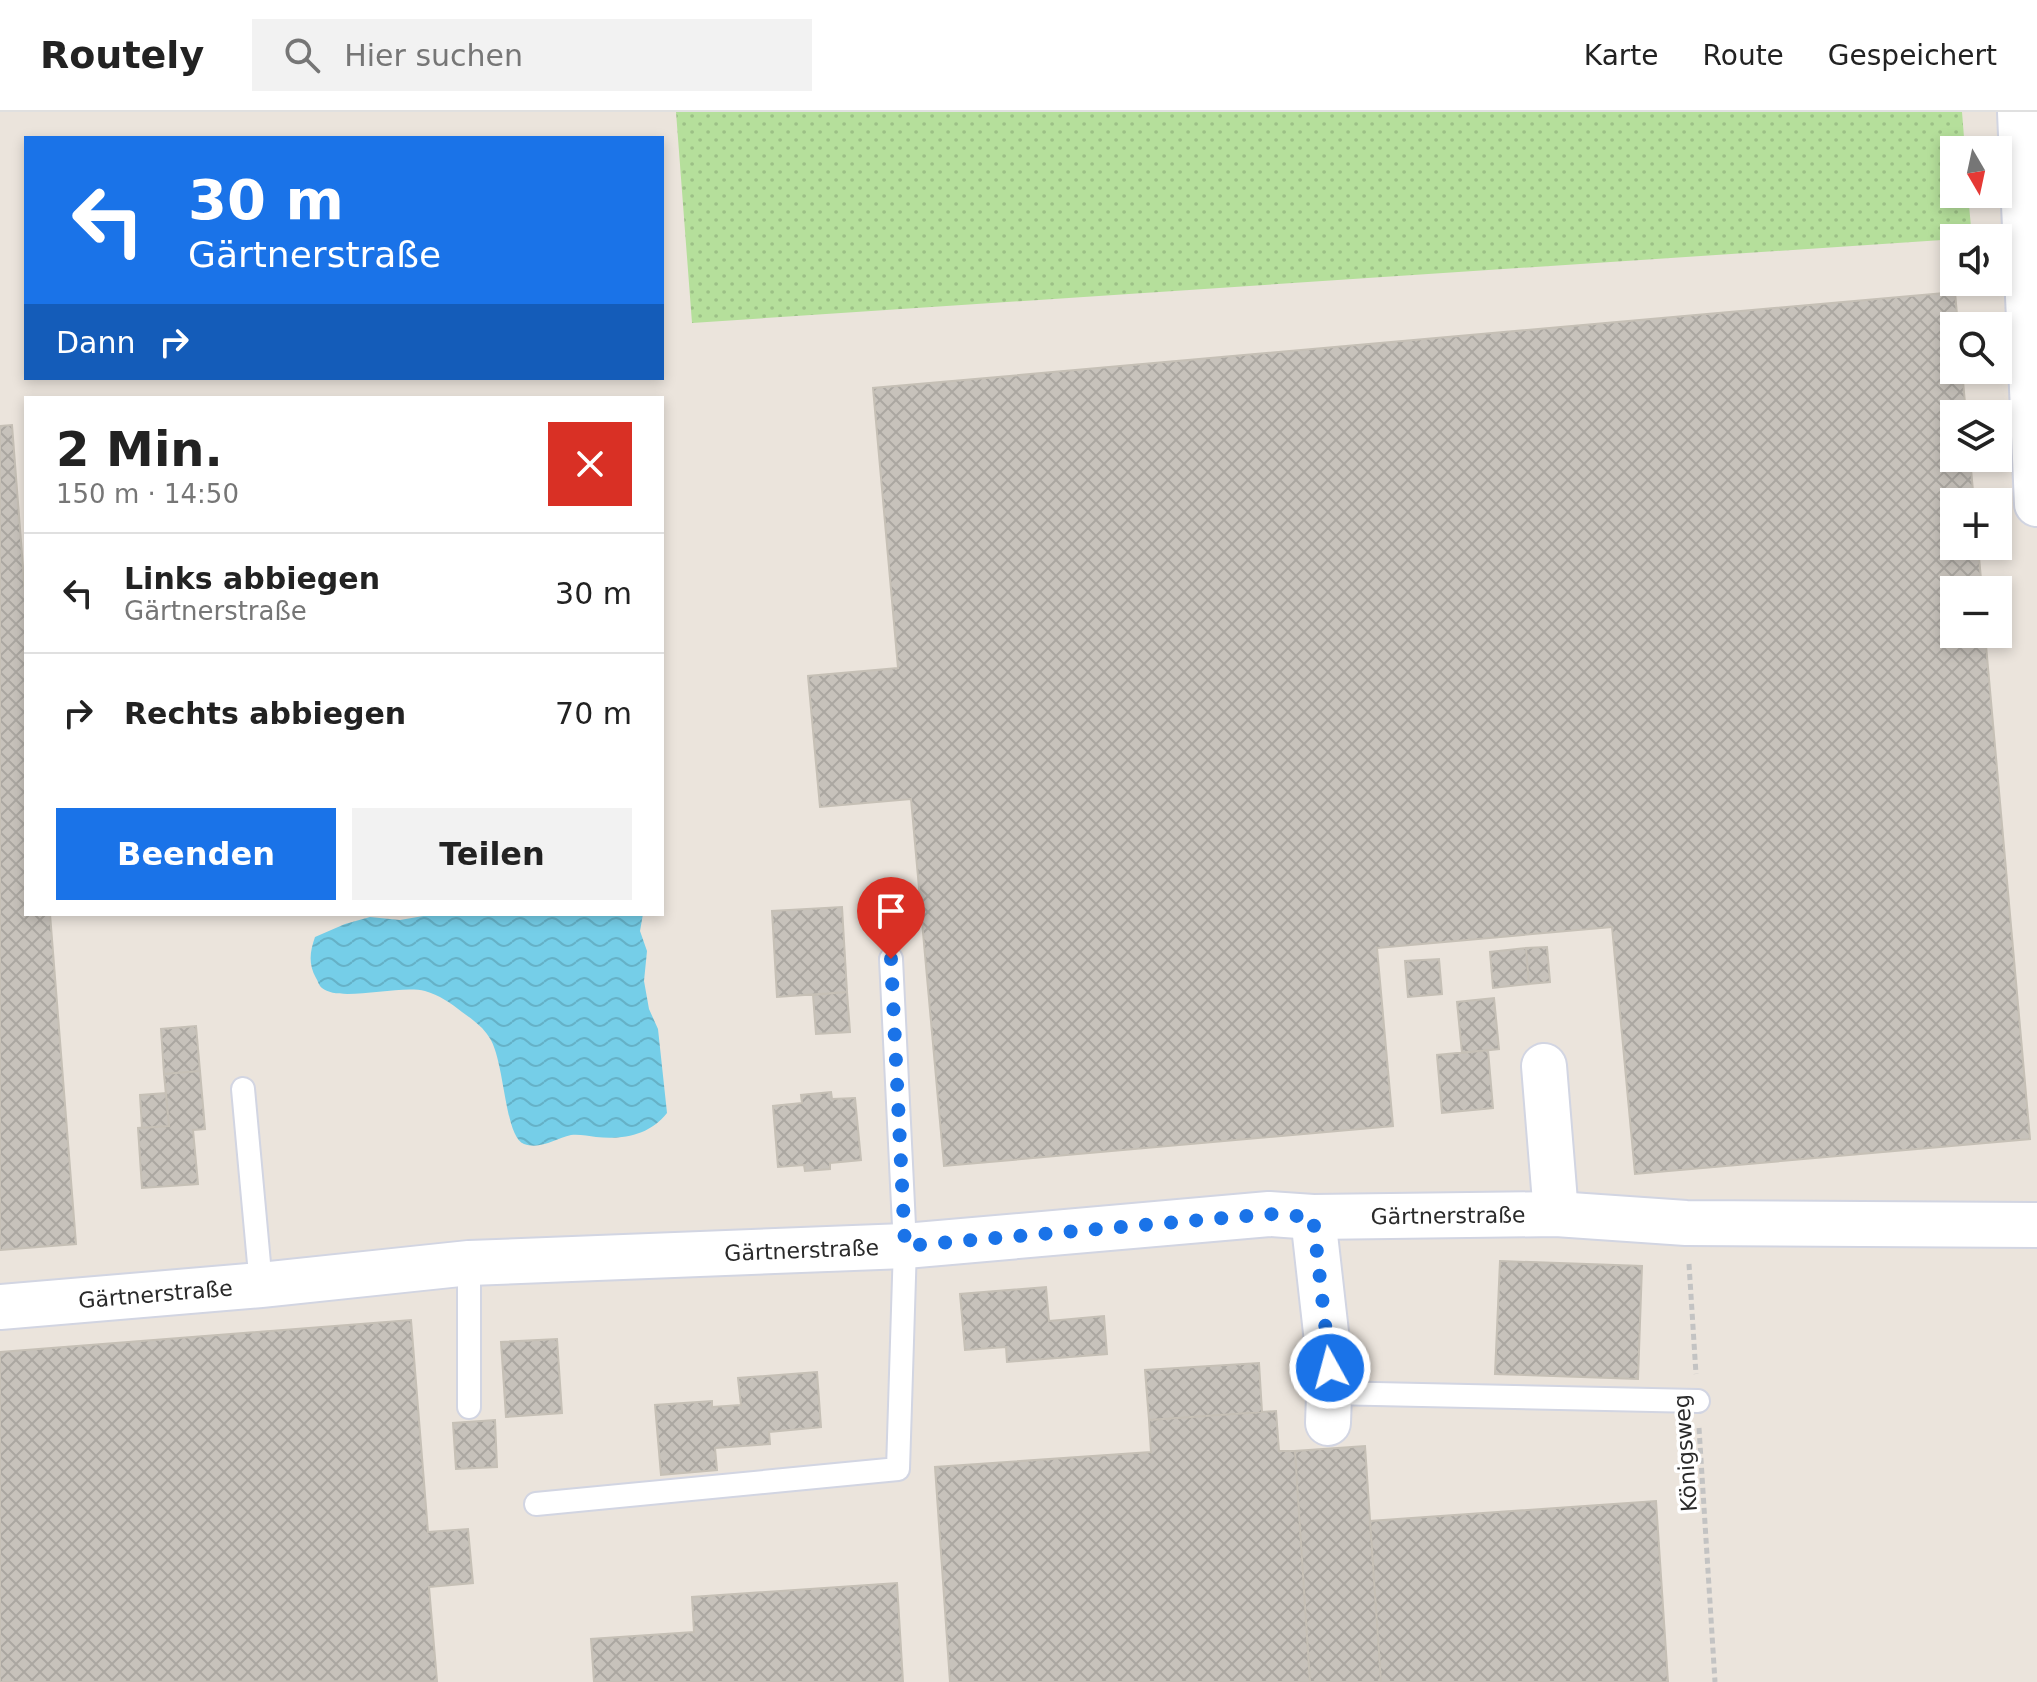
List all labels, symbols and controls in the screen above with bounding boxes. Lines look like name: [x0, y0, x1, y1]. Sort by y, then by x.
search box: [252, 19, 812, 91]
text: Routely: [40, 33, 204, 77]
icon: search: [280, 33, 324, 77]
text: Hier suchen: [344, 38, 523, 73]
text: Karte: [1584, 39, 1659, 72]
text: Route: [1703, 39, 1784, 72]
text: Gespeichert: [1828, 39, 1997, 72]
north arrow: [1940, 136, 2012, 208]
map controls: [1940, 136, 2012, 648]
text: 30 m: [188, 167, 344, 232]
icon: left: [56, 168, 160, 272]
button: sound: [1940, 224, 2012, 296]
text: Gärtnerstraße: [188, 234, 441, 275]
button: search: [1940, 312, 2012, 384]
icon: right: [152, 320, 196, 364]
text: Dann: [56, 325, 136, 360]
button: layers: [1940, 400, 2012, 472]
text: 2 Min.: [56, 421, 223, 477]
button: close: [548, 422, 632, 506]
text: 150 m · 14:50: [56, 479, 239, 509]
button: +: [1940, 488, 2012, 560]
text: Links abbiegen: [124, 561, 380, 596]
icon: left: [56, 571, 100, 615]
text: 30 m: [555, 576, 632, 611]
button: −: [1940, 576, 2012, 648]
text: Gärtnerstraße: [124, 596, 307, 626]
icon: right: [56, 691, 100, 735]
text: Rechts abbiegen: [124, 696, 406, 731]
text: 70 m: [555, 696, 632, 731]
button: Beenden: [56, 808, 336, 900]
button: Teilen: [352, 808, 632, 900]
pin: [857, 877, 925, 959]
icon: arrive: [869, 889, 913, 933]
street label: Gärtnerstraße: [1371, 1202, 1526, 1229]
street label: Gärtnerstraße: [724, 1235, 880, 1266]
street label: Gärtnerstraße: [77, 1275, 234, 1313]
position arrow: [1288, 1326, 1372, 1410]
street label: Königsweg: [1669, 1393, 1702, 1513]

